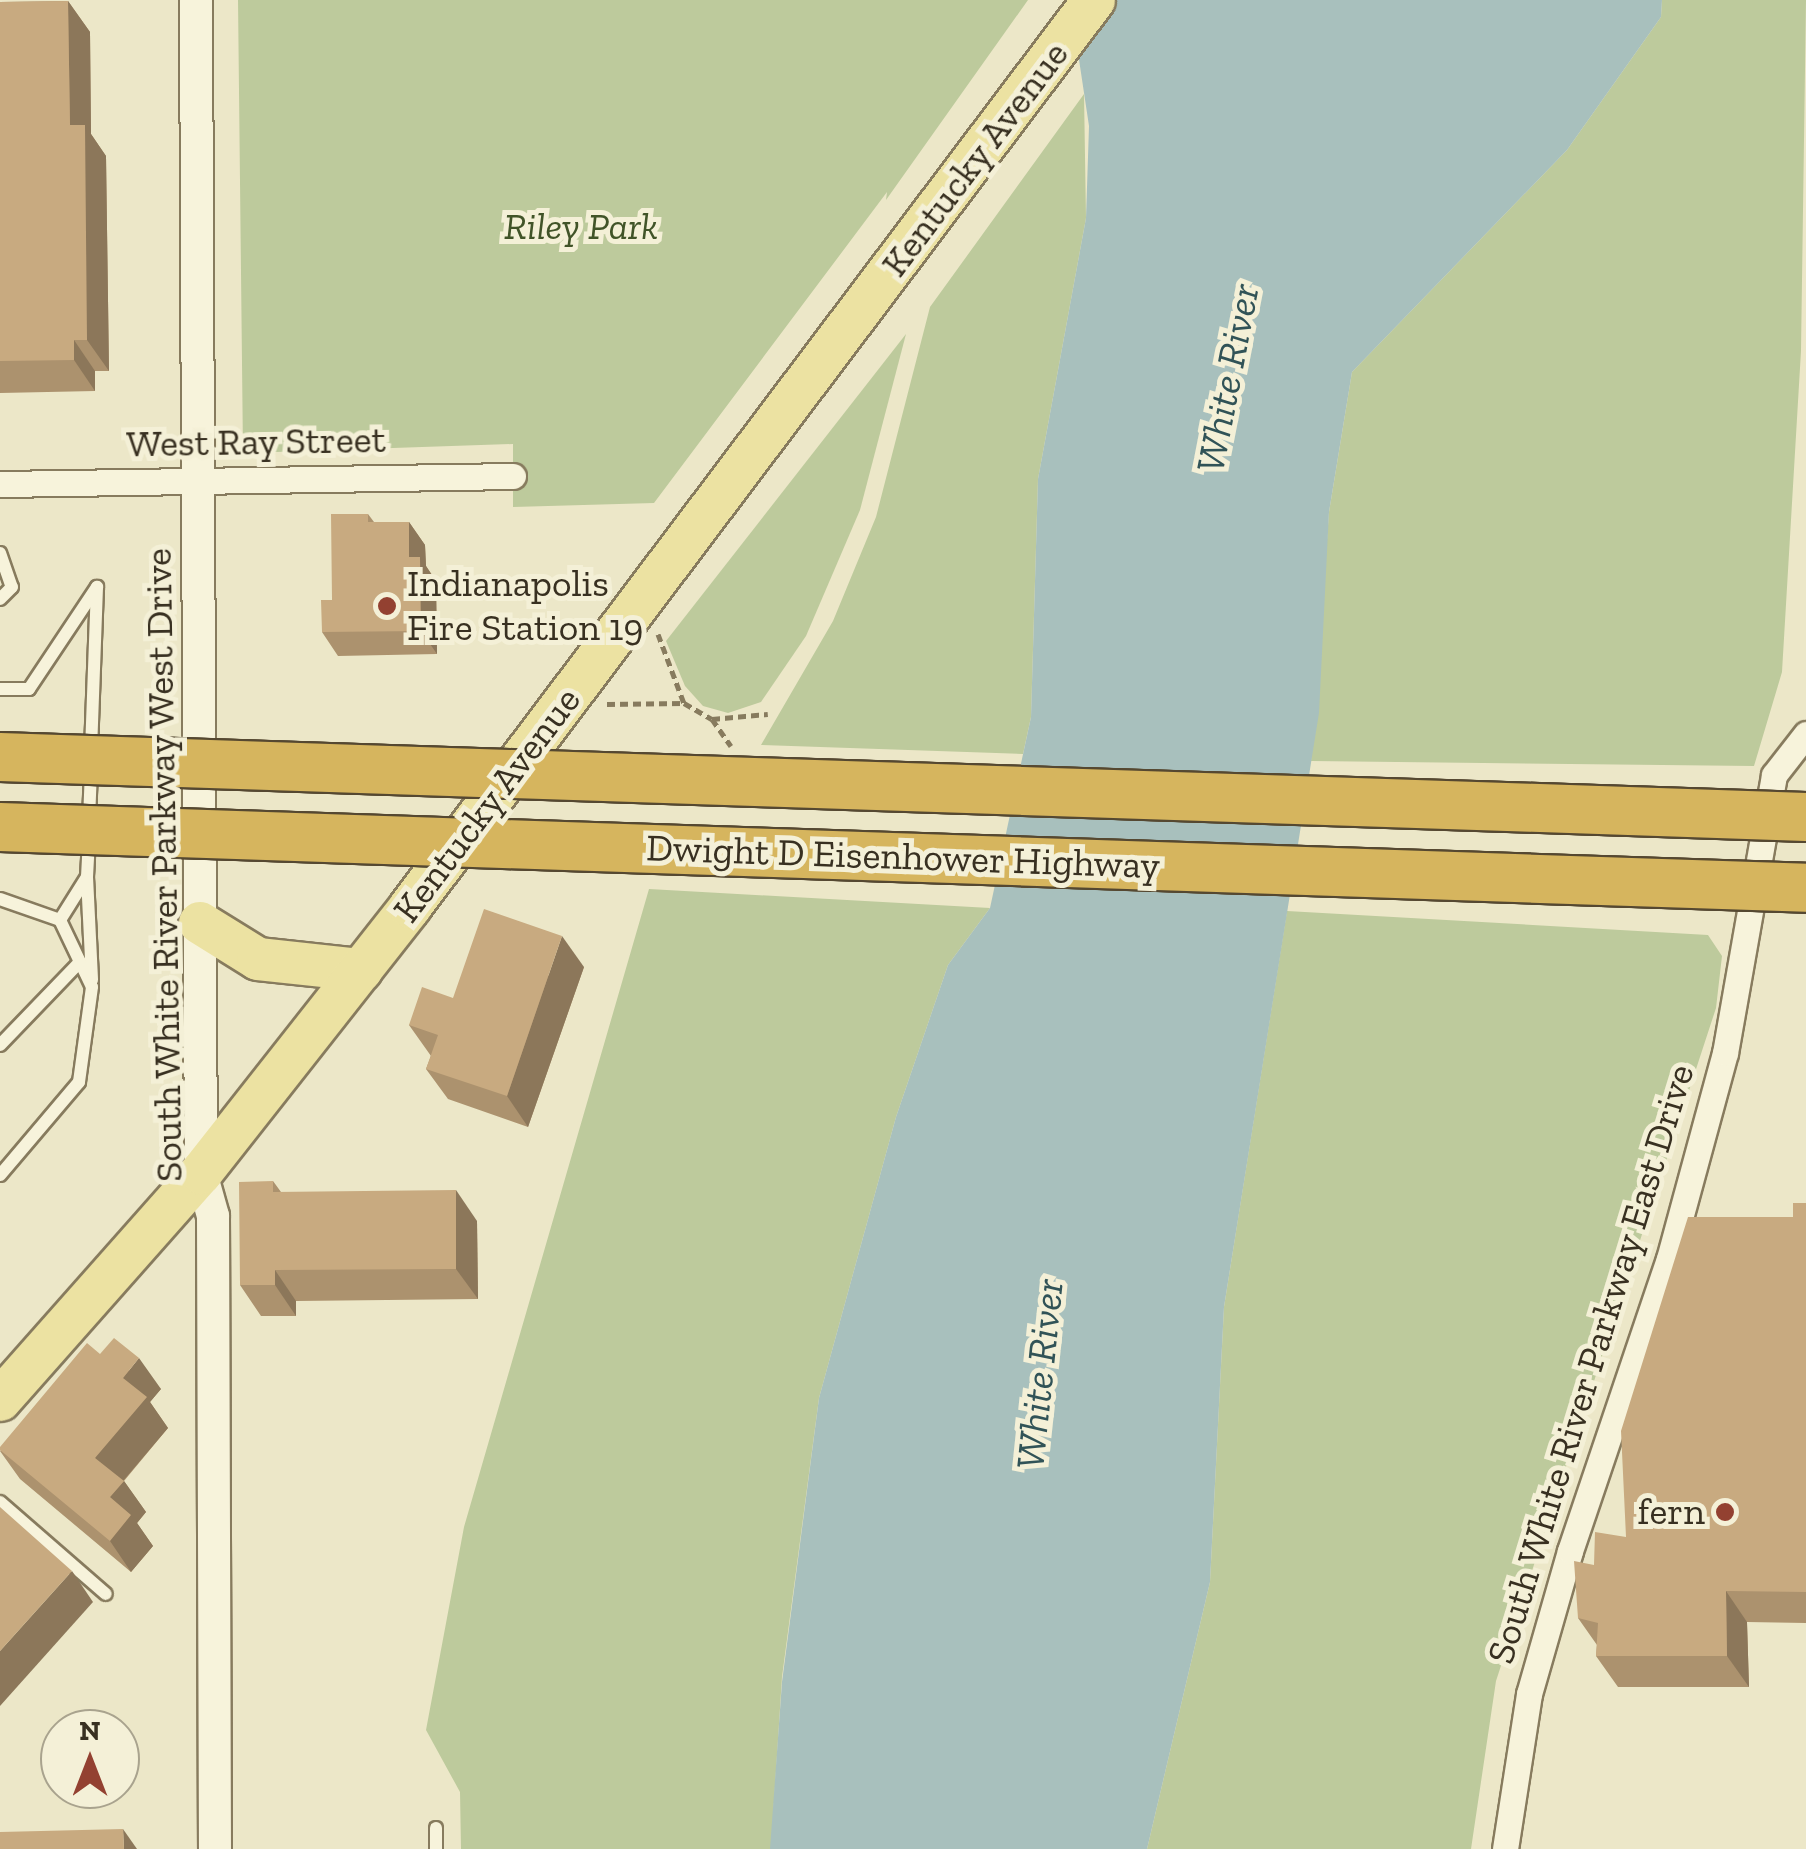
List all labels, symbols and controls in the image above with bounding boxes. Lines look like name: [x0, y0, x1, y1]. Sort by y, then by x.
street label: Kentucky Avenue: [871, 32, 1079, 286]
park label: Riley Park: [504, 204, 658, 250]
water label: White River: [1185, 280, 1269, 476]
street label: West Ray Street: [126, 417, 386, 467]
street label: South White River Parkway West Drive: [136, 545, 192, 1185]
place label: Indianapolis Fire Station 19: [407, 561, 643, 650]
marker: Indianapolis Fire Station 19: [376, 595, 398, 617]
street label: Kentucky Avenue: [383, 678, 591, 932]
street label: Dwight D Eisenhower Highway: [645, 825, 1161, 889]
street label: South White River Parkway East Drive: [1477, 1057, 1705, 1671]
water label: White River: [1005, 1277, 1073, 1471]
place label: fern: [1638, 1489, 1705, 1535]
marker: fern: [1714, 1501, 1736, 1523]
north arrow: [40, 1709, 140, 1809]
text: N: [79, 1714, 101, 1747]

